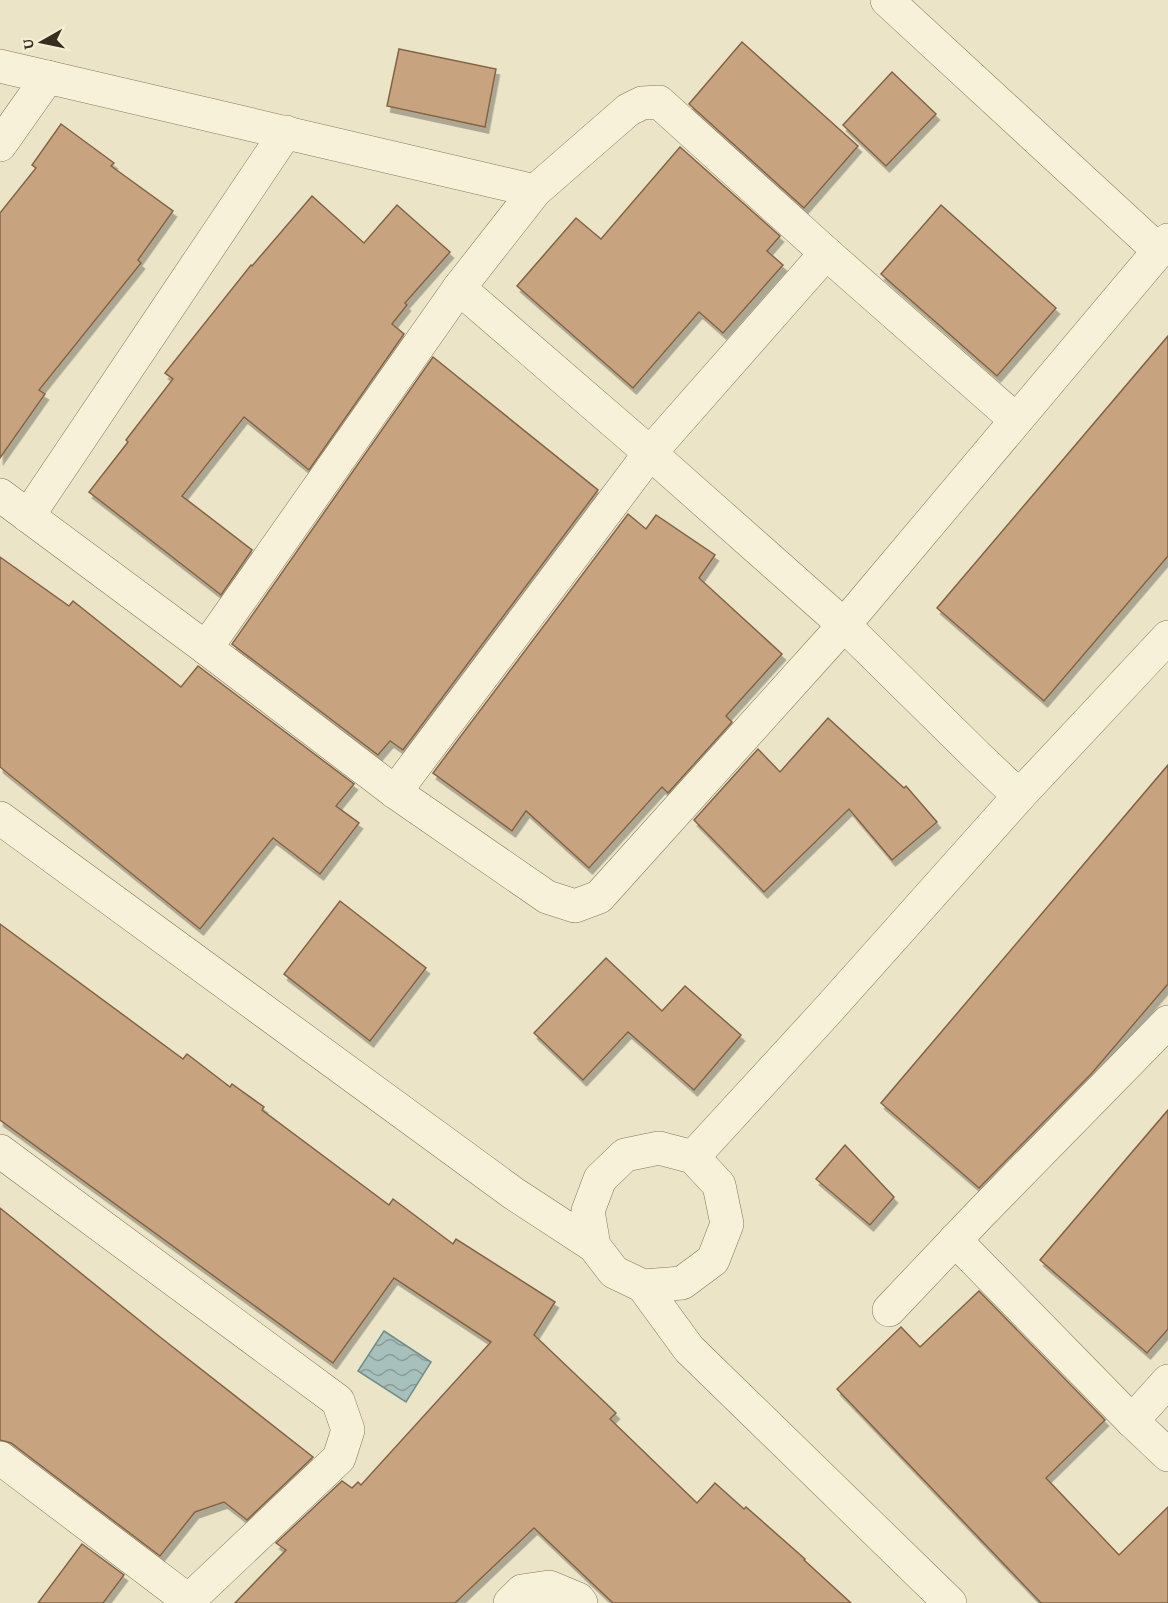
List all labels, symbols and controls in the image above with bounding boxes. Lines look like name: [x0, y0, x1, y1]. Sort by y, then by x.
north arrow: [12, 12, 72, 72]
text: U: [18, 37, 37, 51]

